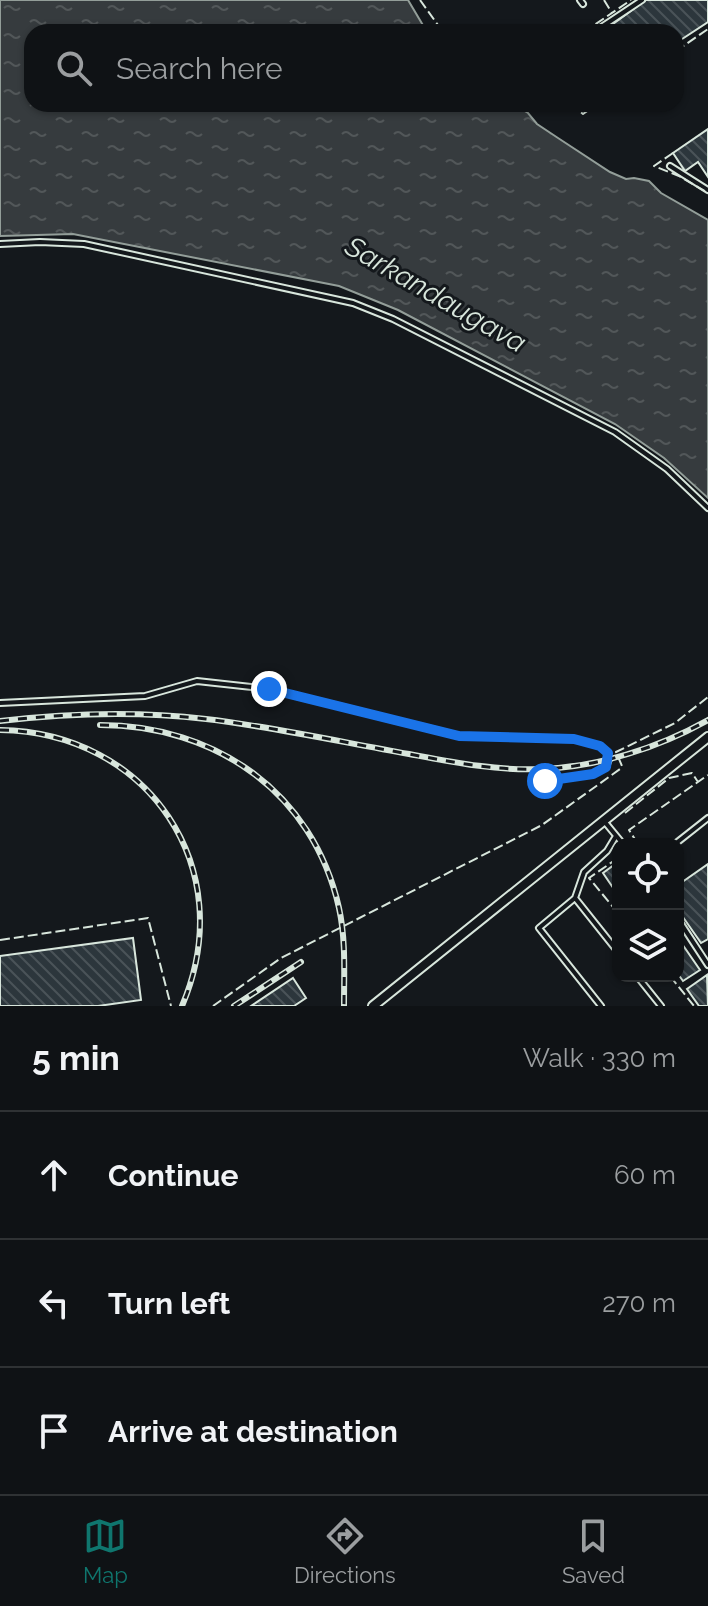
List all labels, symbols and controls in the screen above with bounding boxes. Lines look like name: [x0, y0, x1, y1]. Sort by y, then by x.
search box: [24, 24, 684, 112]
icon: search: [52, 46, 96, 90]
text: Search here: [116, 51, 283, 86]
water label: Sarkandaugava: [339, 229, 532, 359]
route end: [251, 671, 287, 707]
route start: [527, 763, 563, 799]
map controls: [612, 838, 684, 982]
button: locate: [612, 838, 684, 910]
button: layers: [612, 910, 684, 982]
text: 5 min: [32, 1038, 120, 1078]
text: Walk · 330 m: [523, 1043, 676, 1073]
icon: ahead: [32, 1153, 76, 1197]
text: Continue: [108, 1158, 239, 1193]
text: 60 m: [614, 1160, 676, 1190]
icon: left: [32, 1281, 76, 1325]
text: Turn left: [108, 1286, 230, 1321]
text: 270 m: [602, 1288, 676, 1318]
icon: arrive: [32, 1409, 76, 1453]
text: Arrive at destination: [108, 1414, 398, 1449]
tab: Map: [83, 1514, 128, 1588]
tab: Directions: [294, 1514, 396, 1588]
tab: Saved: [562, 1514, 625, 1588]

